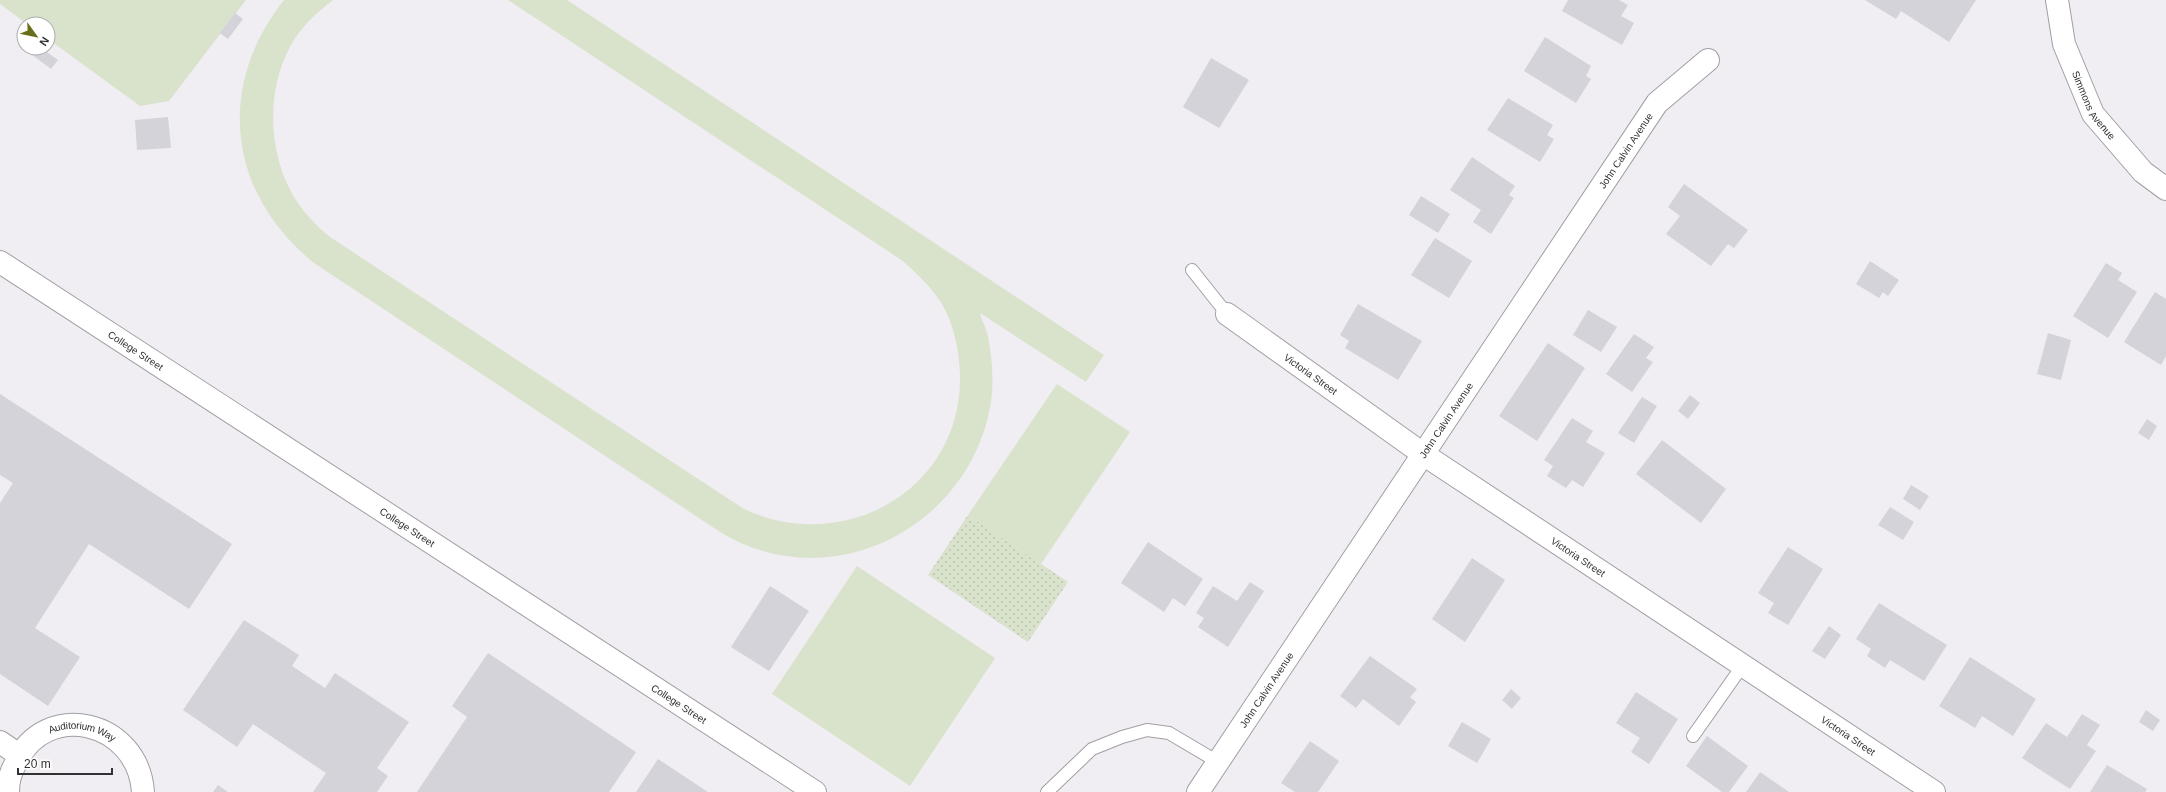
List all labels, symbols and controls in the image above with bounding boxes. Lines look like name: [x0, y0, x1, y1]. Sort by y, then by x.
north arrow: [16, 16, 56, 56]
text: N: [37, 35, 52, 48]
street label: Simmons Avenue: [2070, 69, 2118, 142]
street label: John Calvin Avenue: [1596, 110, 1655, 190]
street label: College Street: [106, 328, 166, 372]
street label: Victoria Street: [1282, 351, 1340, 397]
street label: John Calvin Avenue: [1417, 380, 1475, 460]
street label: College Street: [378, 505, 437, 549]
street label: Victoria Street: [1549, 535, 1608, 579]
street label: John Calvin Avenue: [1237, 649, 1295, 729]
street label: College Street: [649, 682, 709, 726]
street label: Victoria Street: [1819, 714, 1878, 757]
street label: Auditorium Way: [47, 719, 118, 743]
scale bar: [18, 750, 112, 776]
text: 20 m: [24, 757, 51, 771]

